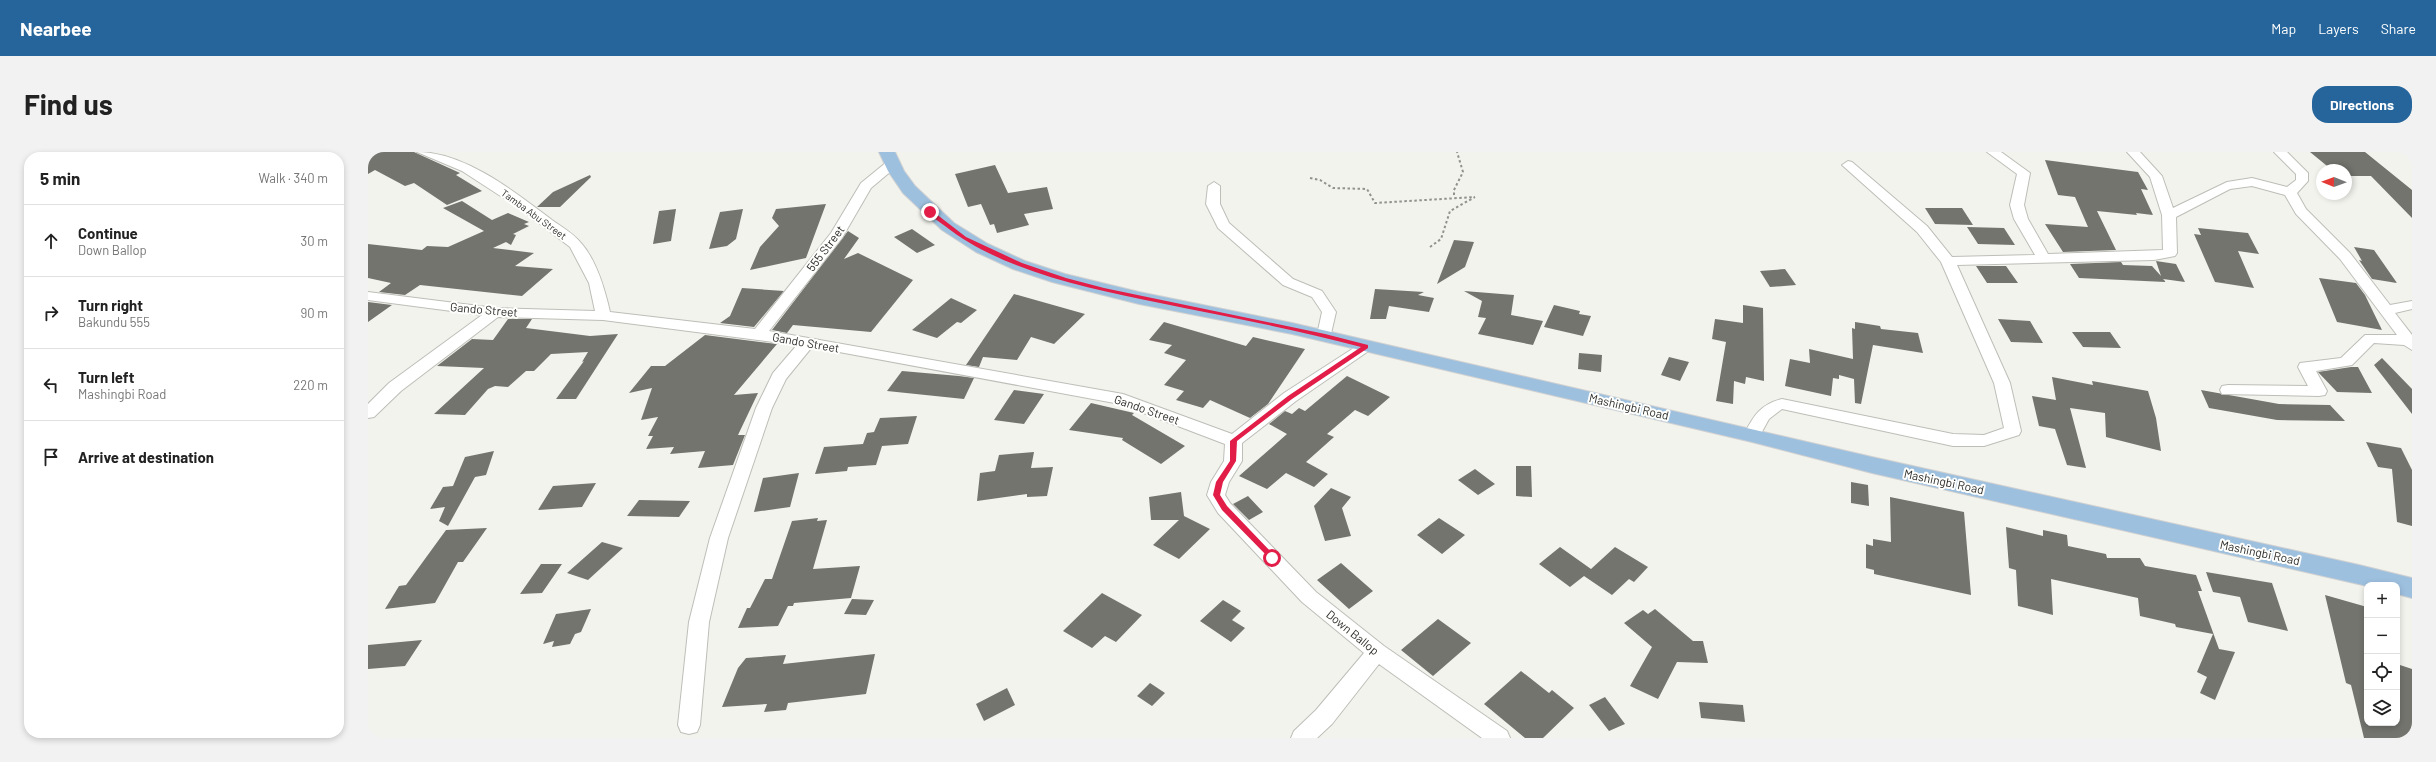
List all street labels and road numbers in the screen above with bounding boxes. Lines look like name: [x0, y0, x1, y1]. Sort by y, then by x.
street label: Tamba Abu Street: [499, 186, 569, 242]
street label: 555 Street: [803, 222, 847, 274]
street label: Gando Street: [449, 299, 519, 319]
street label: Gando Street: [771, 329, 841, 355]
street label: Mashingbi Road: [1588, 390, 1670, 422]
street label: Gando Street: [1113, 391, 1181, 427]
street label: Mashingbi Road: [1903, 466, 1985, 496]
street label: Mashingbi Road: [2219, 537, 2301, 567]
street label: Down Ballop: [1324, 607, 1382, 657]

